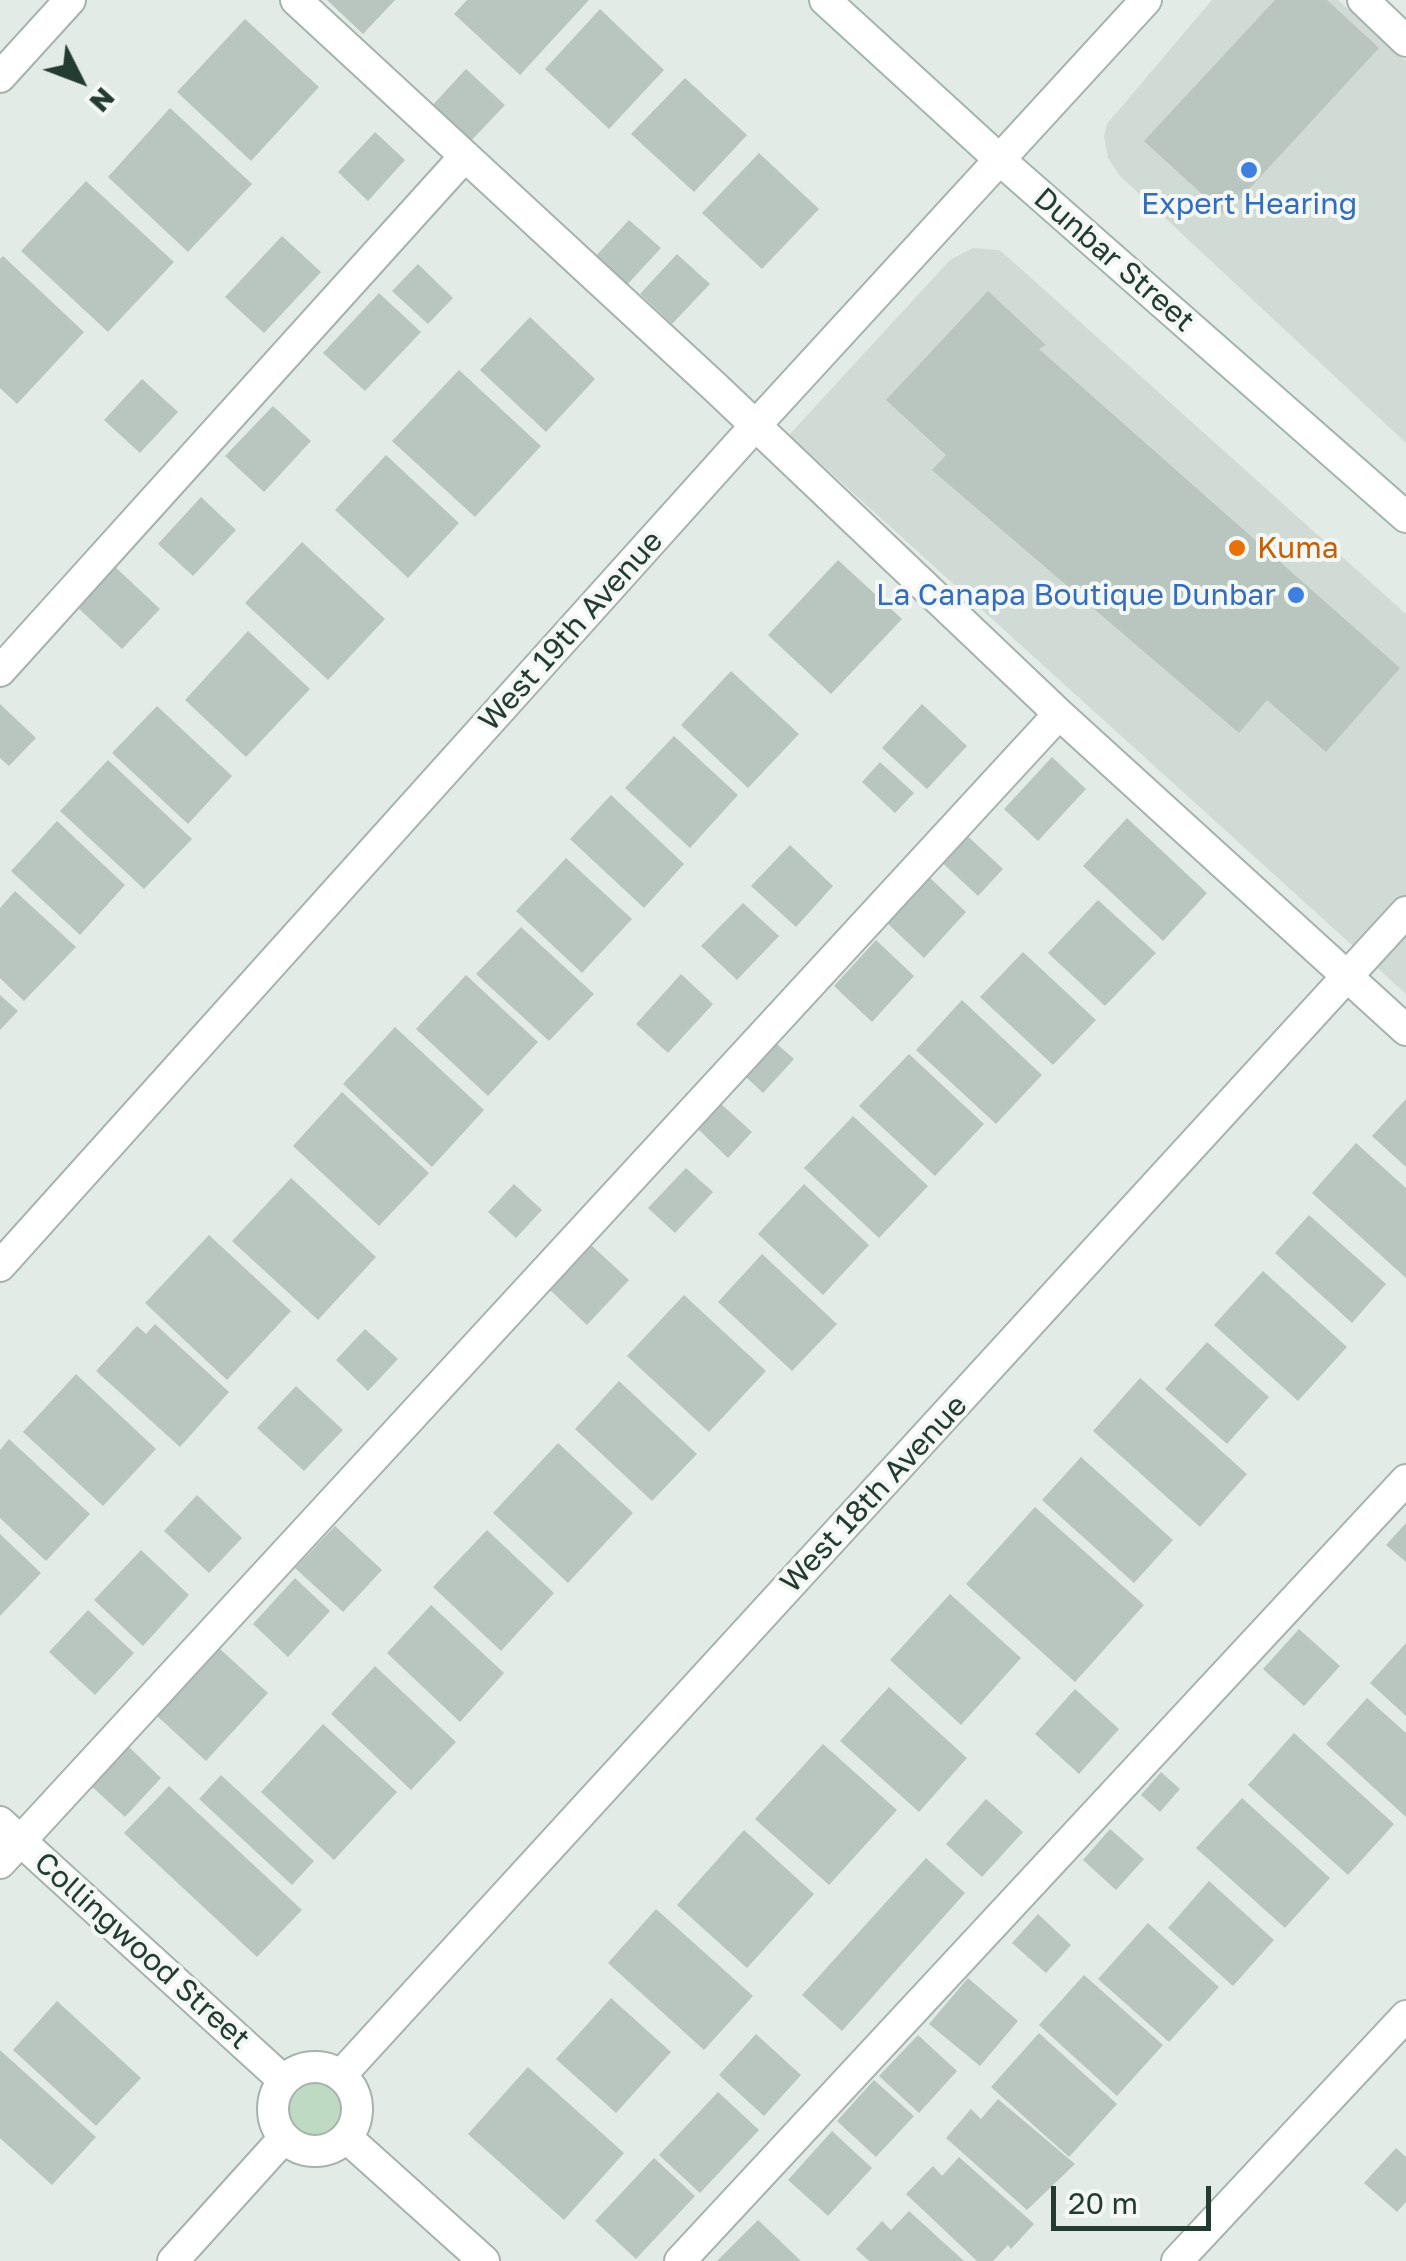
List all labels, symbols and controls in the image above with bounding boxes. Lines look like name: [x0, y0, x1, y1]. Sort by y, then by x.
north arrow: [30, 30, 130, 130]
text: N: [83, 81, 122, 119]
marker: Expert Hearing: [1238, 159, 1260, 181]
street label: Dunbar Street: [1026, 180, 1202, 340]
place label: Expert Hearing: [1141, 186, 1357, 222]
street label: West 19th Avenue: [472, 523, 670, 739]
place label: Kuma: [1257, 530, 1339, 566]
marker: Kuma: [1226, 537, 1248, 559]
place label: La Canapa Boutique Dunbar: [876, 577, 1276, 613]
marker: La Canapa Boutique Dunbar: [1285, 584, 1307, 606]
street label: West 18th Avenue: [773, 1388, 975, 1600]
street label: Collingwood Street: [27, 1845, 257, 2057]
scale bar: [1056, 2166, 1216, 2228]
text: 20 m: [1068, 2185, 1138, 2221]

